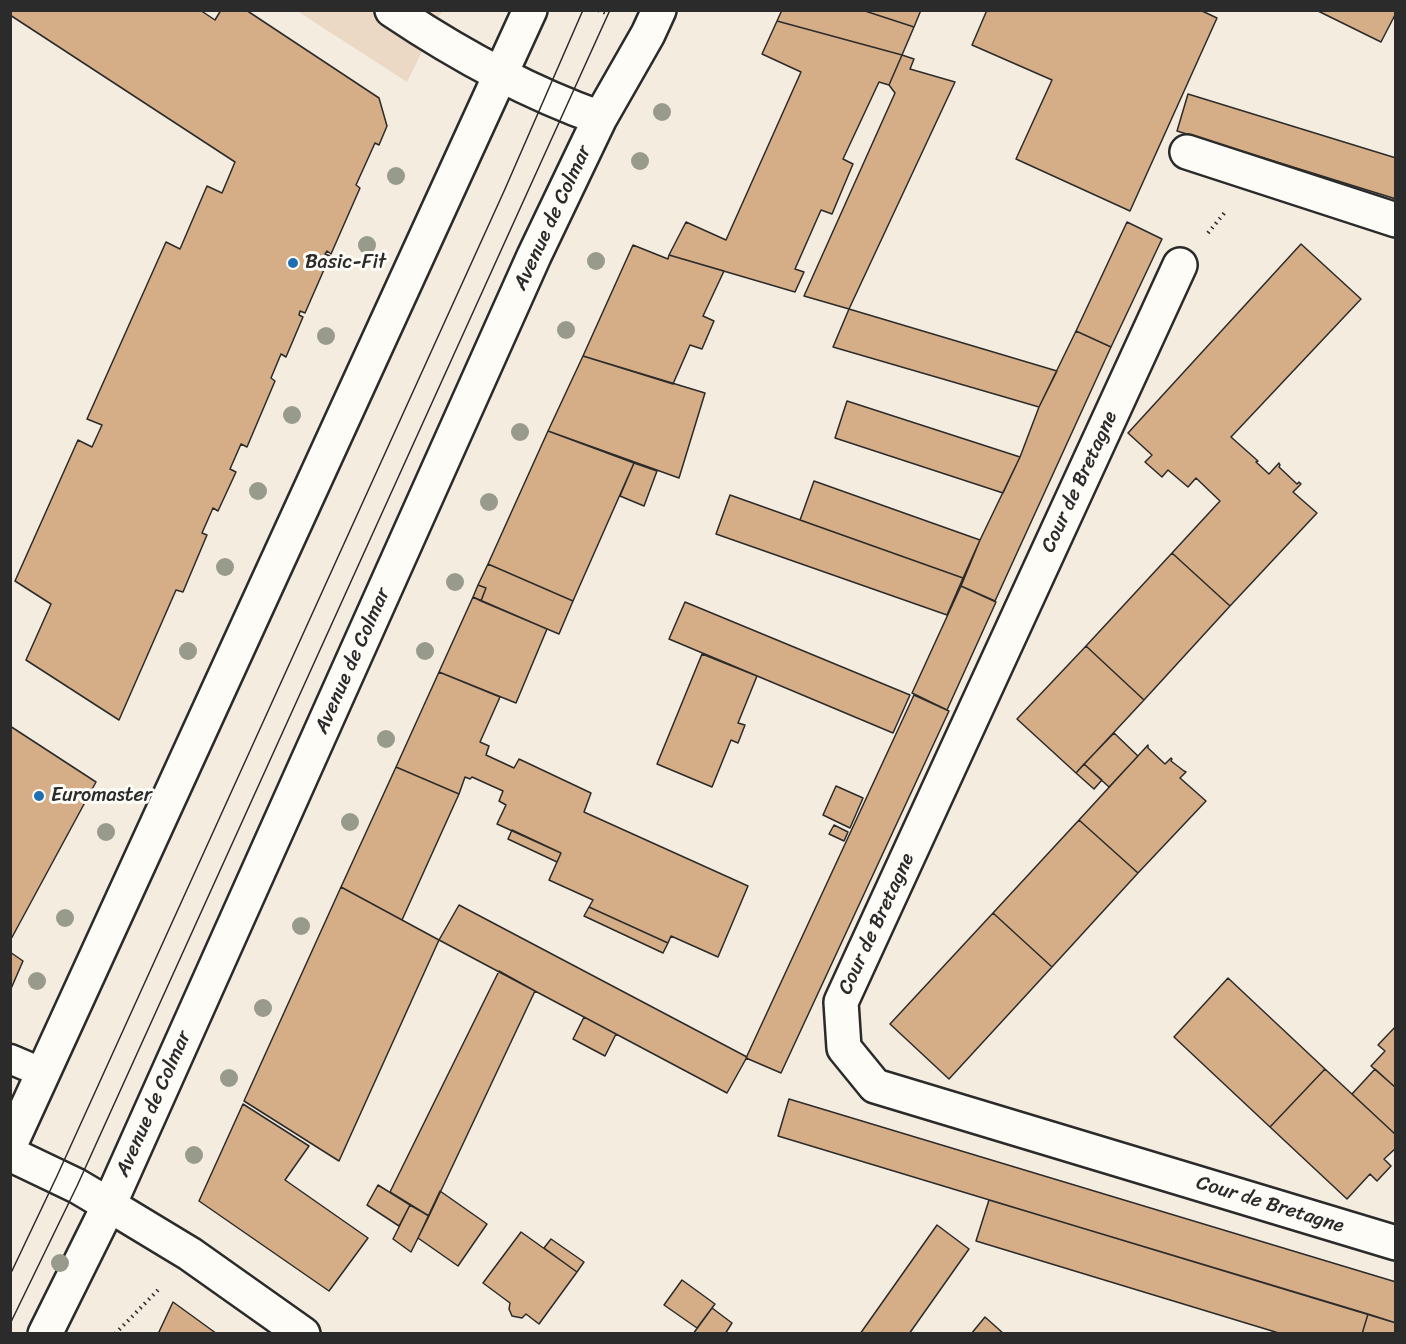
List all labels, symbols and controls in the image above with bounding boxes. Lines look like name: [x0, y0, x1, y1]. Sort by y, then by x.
street label: Avenue de Colmar: [509, 142, 597, 294]
place label: Basic-Fit: [305, 251, 386, 275]
marker: Basic-Fit: [286, 256, 300, 270]
street label: Cour de Bretagne: [1037, 408, 1123, 556]
street label: Avenue de Colmar: [310, 584, 396, 738]
place label: Euromaster: [51, 784, 152, 808]
marker: Euromaster: [32, 789, 46, 803]
street label: Cour de Bretagne: [834, 850, 920, 998]
street label: Avenue de Colmar: [111, 1027, 197, 1181]
street label: Cour de Bretagne: [1193, 1171, 1347, 1239]

